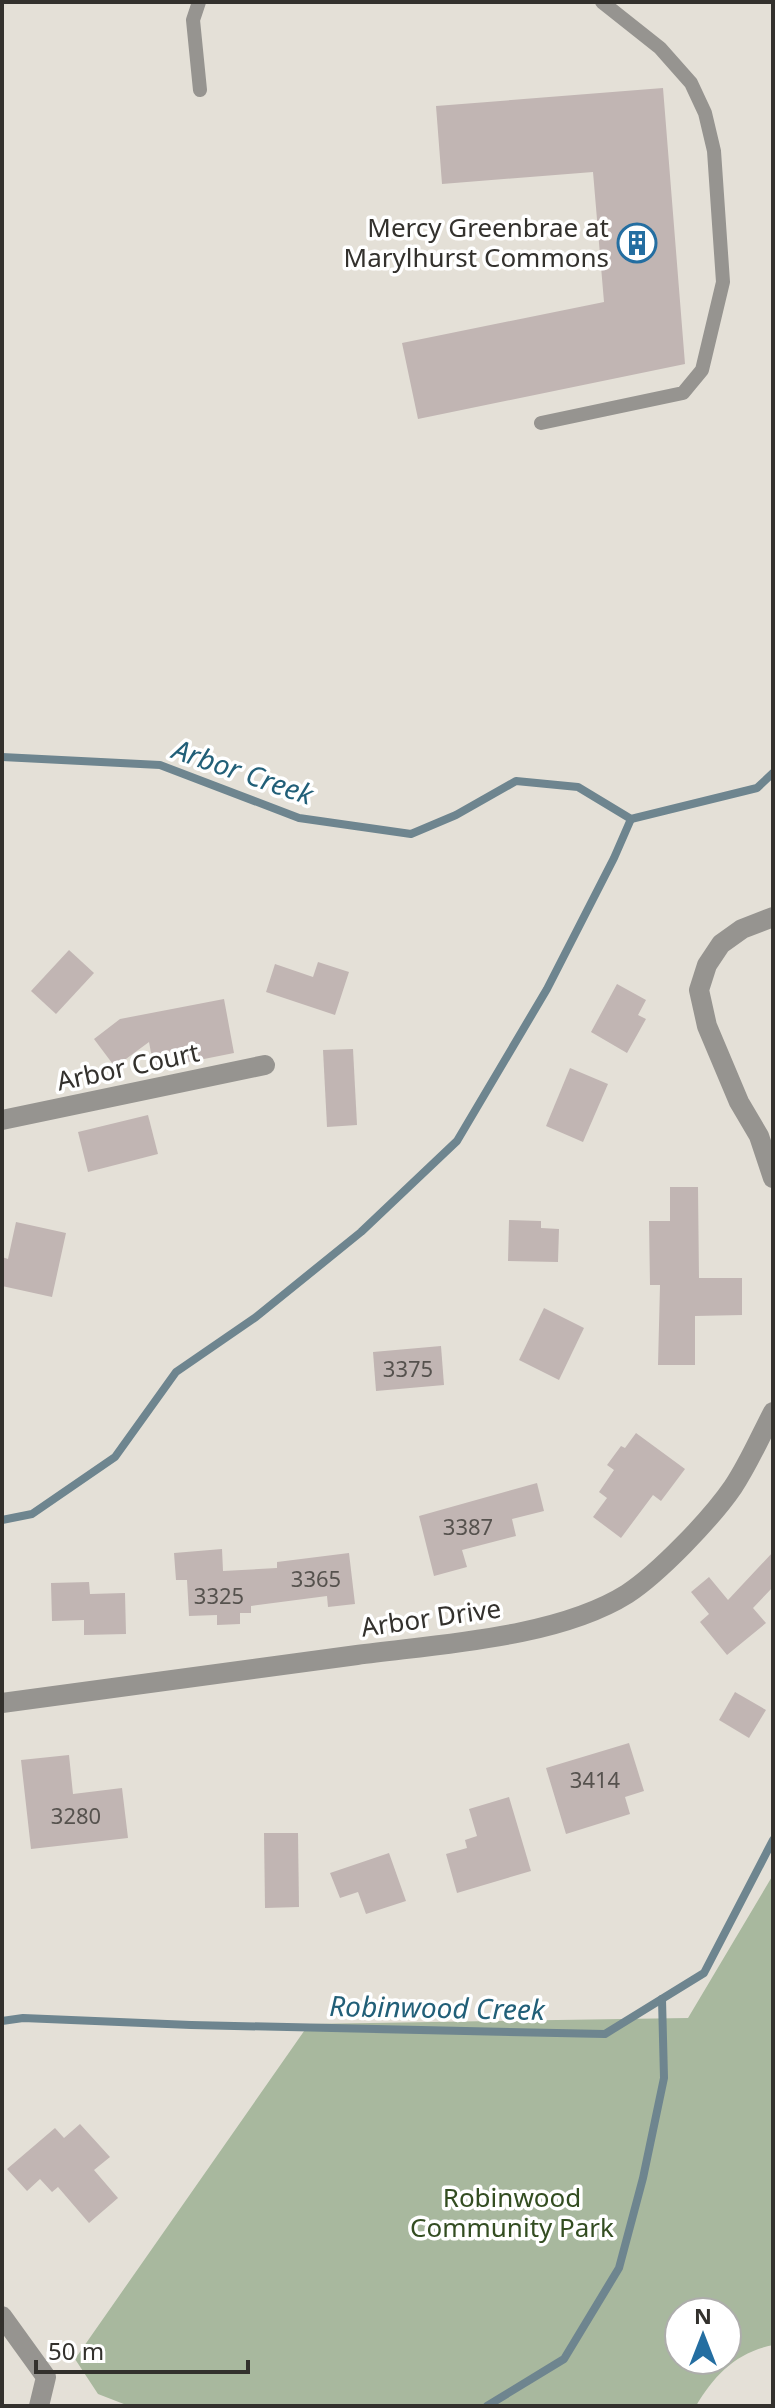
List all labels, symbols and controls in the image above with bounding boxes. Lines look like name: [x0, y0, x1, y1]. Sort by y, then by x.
place label: Mercy Greenbrae at Marylhurst Commons: [344, 209, 609, 275]
building icon: Mercy Greenbrae at Marylhurst Commons: [616, 222, 658, 264]
water label: Arbor Creek: [166, 729, 320, 813]
street label: Arbor Court: [53, 1033, 202, 1099]
house number: 3375: [383, 1353, 433, 1383]
house number: 3387: [443, 1511, 493, 1541]
house number: 3365: [291, 1563, 341, 1593]
house number: 3325: [194, 1580, 244, 1610]
street label: Arbor Drive: [359, 1589, 503, 1645]
house number: 3414: [570, 1764, 621, 1794]
house number: 3280: [51, 1800, 101, 1830]
water label: Robinwood Creek: [329, 1986, 546, 2028]
park label: Robinwood Community Park: [410, 2179, 614, 2245]
north arrow: [663, 2296, 743, 2376]
text: N: [694, 2300, 712, 2330]
scale bar: [36, 2324, 248, 2374]
text: 50 m: [48, 2334, 104, 2367]

